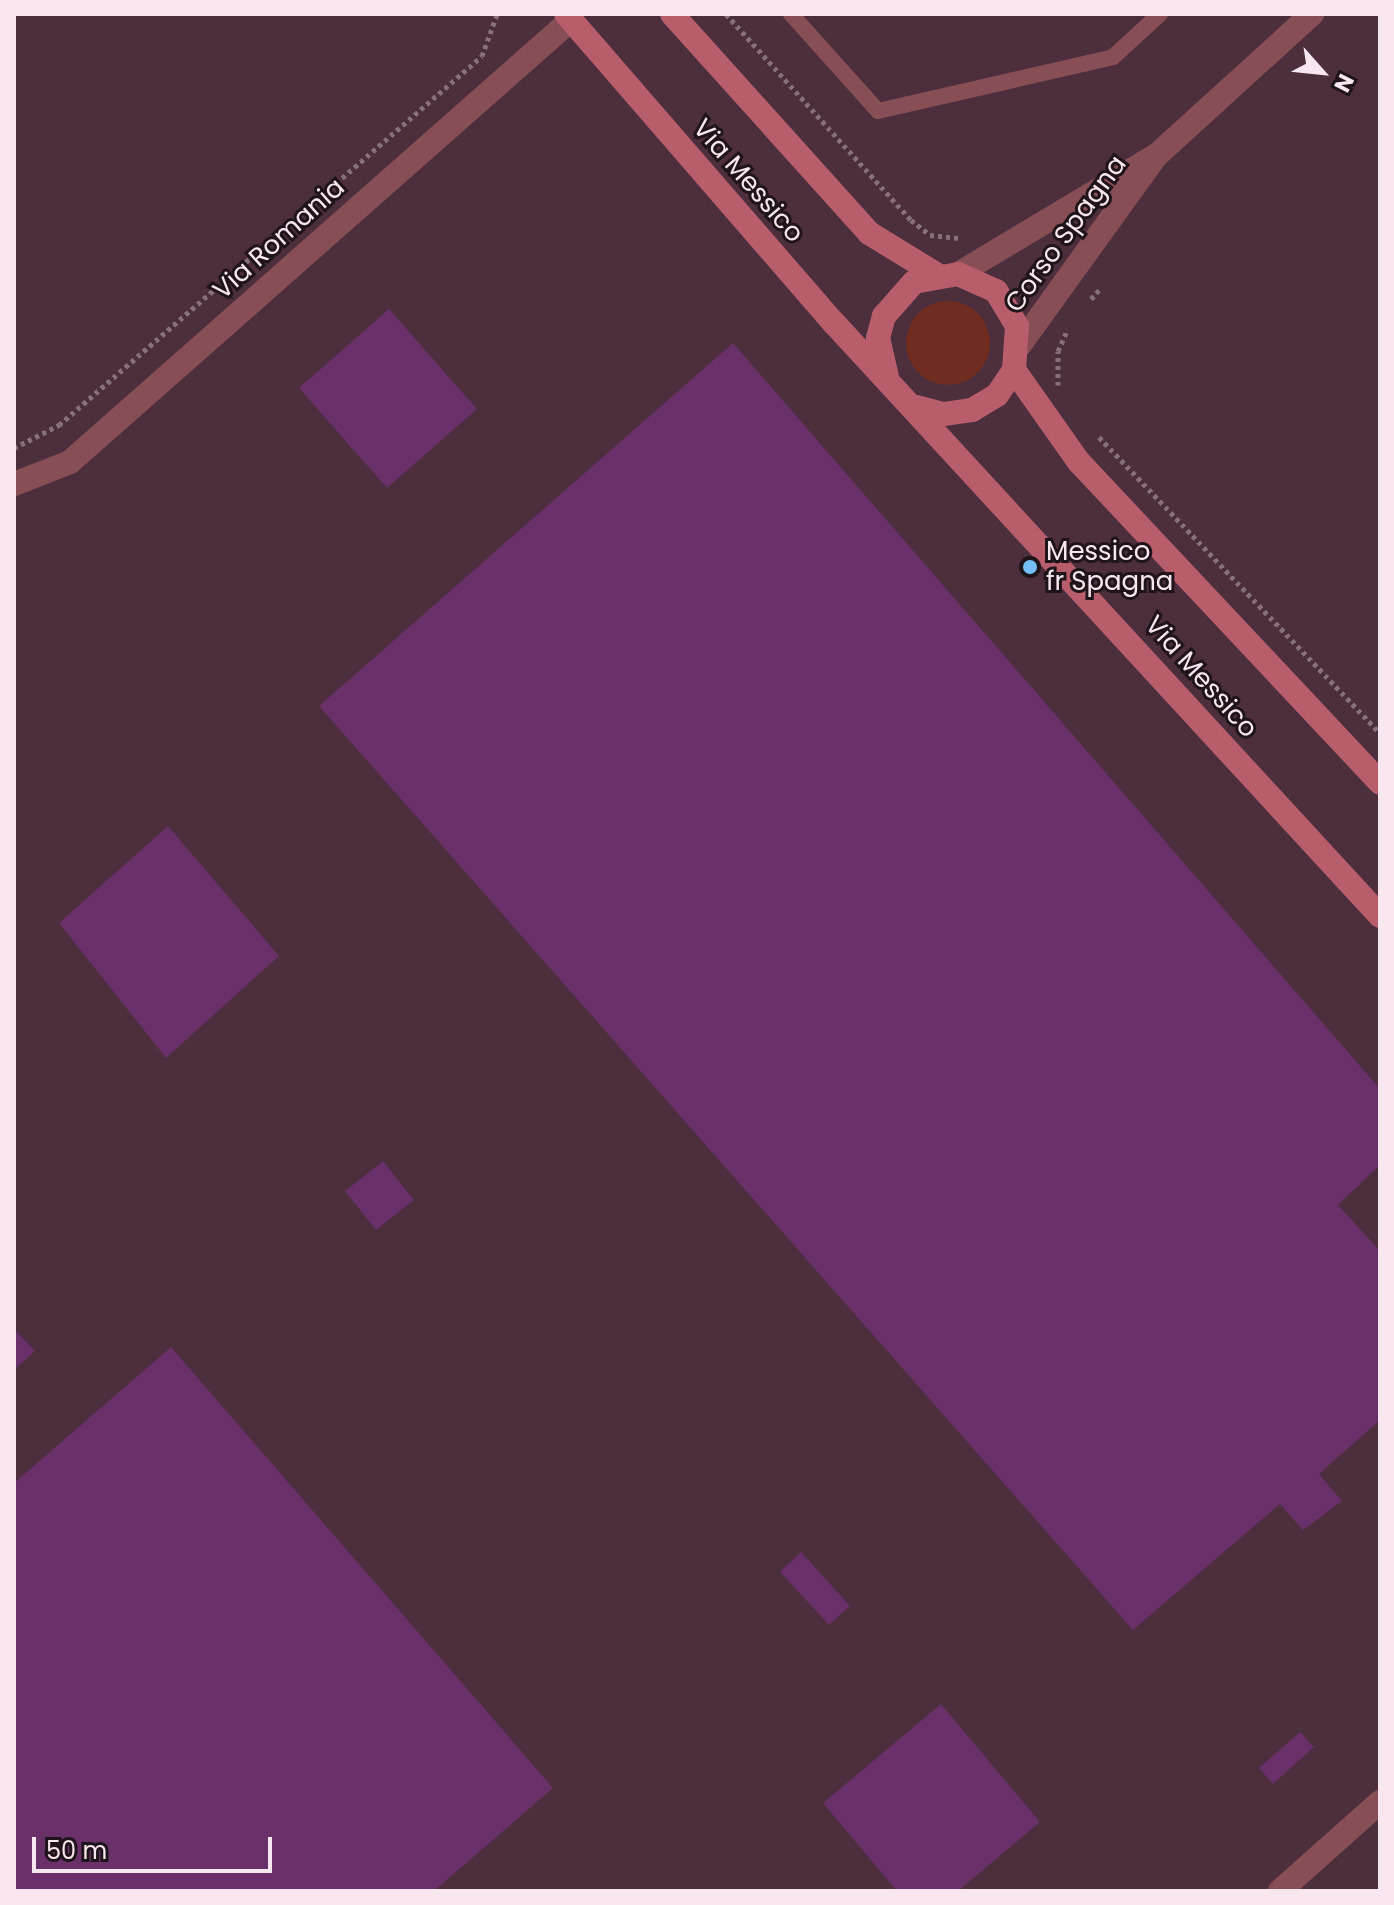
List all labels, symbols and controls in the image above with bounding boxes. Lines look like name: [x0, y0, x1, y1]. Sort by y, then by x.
north arrow: [1282, 32, 1362, 112]
text: N: [1326, 69, 1361, 98]
street label: Via Messico: [686, 113, 810, 249]
street label: Corso Spagna: [999, 150, 1133, 318]
street label: Via Romania: [207, 172, 351, 306]
place label: Messico fr Spagna: [1046, 536, 1173, 598]
marker: Messico fr Spagna: [1021, 558, 1039, 576]
street label: Via Messico: [1138, 610, 1264, 744]
scale bar: [36, 1821, 276, 1871]
text: 50 m: [46, 1834, 107, 1867]

